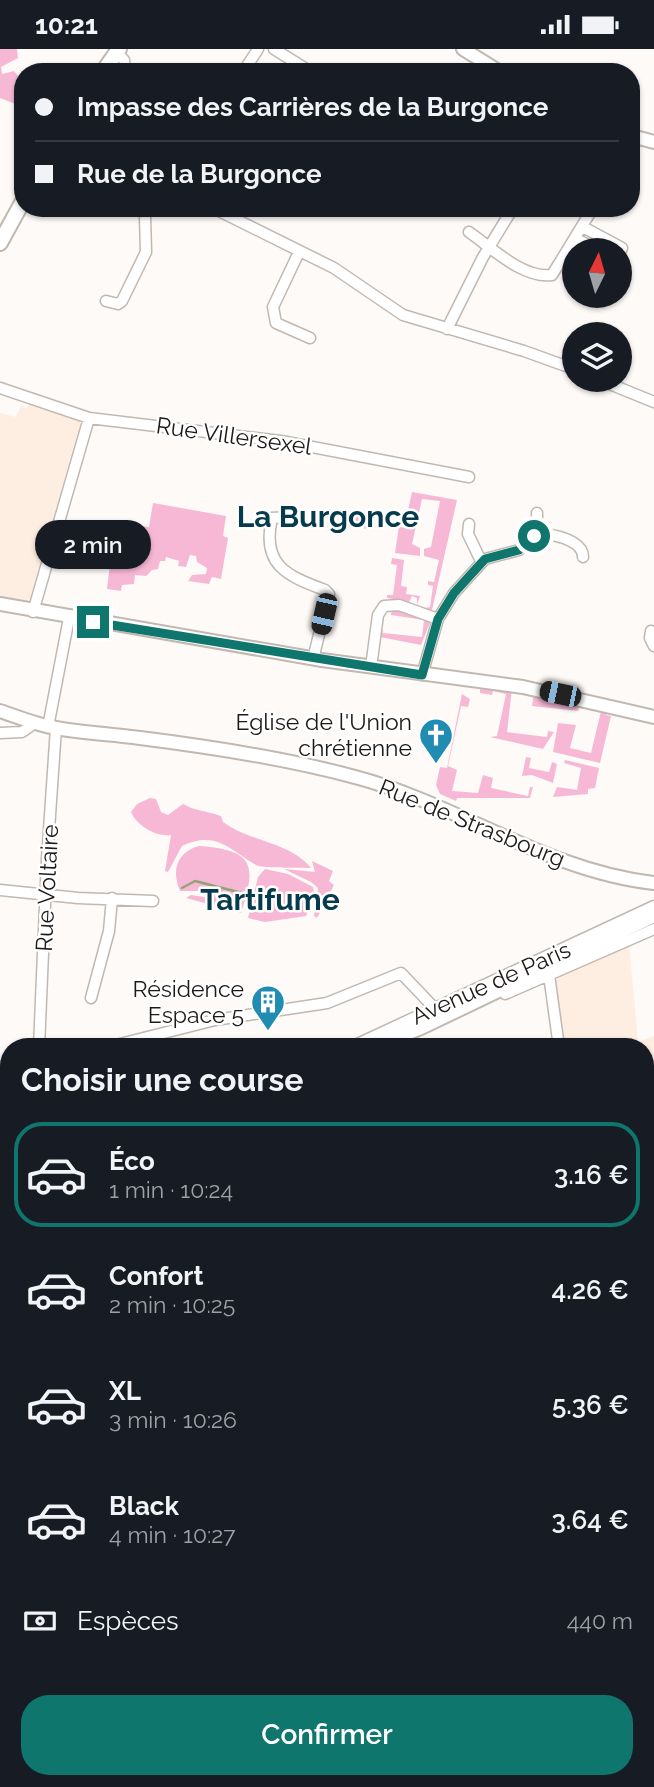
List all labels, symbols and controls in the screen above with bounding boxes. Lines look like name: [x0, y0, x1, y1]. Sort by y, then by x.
text: 10:21: [35, 10, 98, 40]
text: Impasse des Carrières de la Burgonce: [77, 92, 548, 122]
text: Rue de la Burgonce: [77, 159, 322, 189]
north arrow: [562, 238, 632, 308]
map controls: [562, 238, 632, 392]
button: layers: [562, 322, 632, 392]
street label: Rue Villersexel: [155, 411, 314, 460]
district label: La Burgonce: [237, 499, 419, 534]
route start: [518, 520, 550, 552]
callout: 2 min: [35, 521, 151, 569]
text: 2 min: [64, 531, 122, 558]
car: [310, 591, 339, 637]
route end: [77, 606, 109, 638]
car: [538, 679, 583, 709]
place label: Église de l'Union chrétienne: [235, 708, 412, 761]
church icon: Église de l'Union chrétienne: [417, 716, 455, 765]
street label: Rue de Strasbourg: [375, 773, 569, 872]
street label: Rue Voltaire: [30, 824, 63, 952]
district label: Tartifume: [200, 882, 340, 917]
street label: Avenue de Paris: [407, 935, 574, 1030]
place label: Résidence Espace 5: [133, 975, 244, 1028]
building icon: Résidence Espace 5: [249, 983, 287, 1032]
text: Choisir une course: [21, 1061, 304, 1098]
icon: car: [25, 1143, 88, 1206]
text: Éco: [109, 1146, 155, 1176]
text: 3.16 €: [554, 1160, 629, 1190]
text: 1 min · 10:24: [109, 1176, 233, 1203]
icon: car: [25, 1258, 88, 1321]
text: Confort: [109, 1261, 203, 1291]
text: 4.26 €: [552, 1275, 629, 1305]
text: 2 min · 10:25: [109, 1291, 235, 1318]
icon: car: [25, 1373, 88, 1436]
text: XL: [109, 1376, 141, 1406]
text: 5.36 €: [552, 1390, 629, 1420]
text: 3 min · 10:26: [109, 1406, 237, 1433]
icon: car: [25, 1488, 88, 1551]
text: Black: [109, 1491, 179, 1521]
text: 3.64 €: [552, 1505, 629, 1535]
text: 4 min · 10:27: [109, 1521, 236, 1548]
icon: cash: [21, 1602, 59, 1640]
text: Espèces: [77, 1606, 179, 1636]
text: 440 m: [567, 1607, 633, 1634]
button: Confirmer: [21, 1695, 633, 1775]

